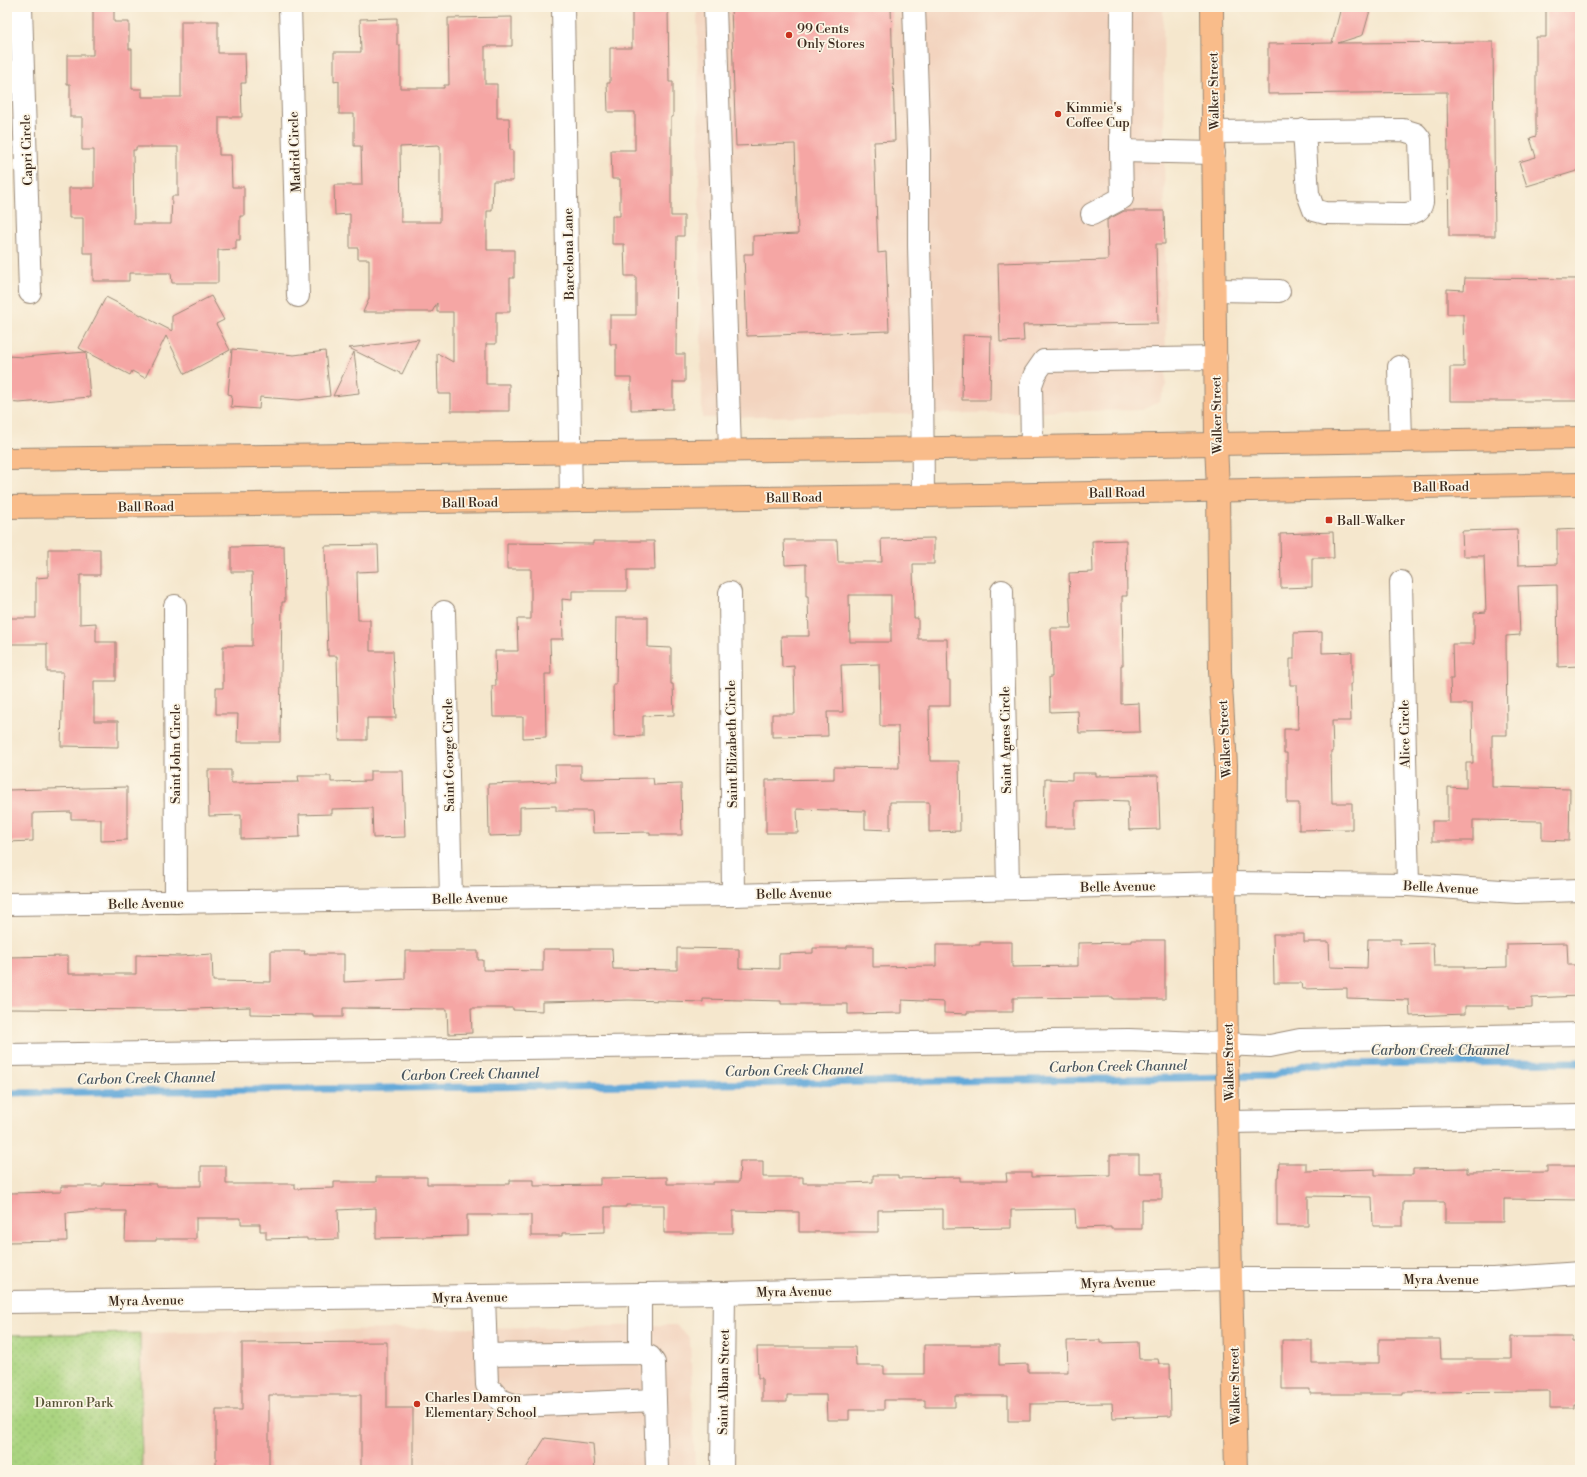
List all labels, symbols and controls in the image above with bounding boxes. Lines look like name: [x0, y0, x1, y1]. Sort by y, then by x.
place label: 99 Cents Only Stores: [797, 21, 865, 52]
marker: 99 Cents Only Stores: [784, 30, 794, 40]
street label: Walker Street: [1205, 51, 1223, 131]
place label: Kimmie's Coffee Cup: [1066, 100, 1130, 131]
marker: Kimmie's Coffee Cup: [1053, 109, 1063, 119]
street label: Madrid Circle: [286, 111, 304, 193]
street label: Capri Circle: [18, 114, 36, 186]
street label: Barcelona Lane: [560, 207, 578, 301]
street label: Walker Street: [1208, 375, 1226, 455]
street label: Ball Road: [1412, 478, 1470, 496]
street label: Ball Road: [1088, 484, 1146, 502]
street label: Ball Road: [765, 489, 823, 507]
street label: Ball Road: [441, 494, 499, 512]
street label: Ball Road: [117, 498, 175, 516]
place label: Ball-Walker: [1336, 513, 1406, 529]
marker: Ball-Walker: [1324, 515, 1334, 525]
street label: Saint Elizabeth Circle: [723, 679, 741, 808]
street label: Saint Agnes Circle: [997, 686, 1015, 794]
street label: Saint George Circle: [440, 698, 458, 812]
street label: Walker Street: [1215, 699, 1235, 779]
street label: Alice Circle: [1396, 699, 1414, 769]
street label: Saint John Circle: [168, 704, 184, 804]
street label: Belle Avenue: [1079, 878, 1156, 896]
street label: Belle Avenue: [1402, 878, 1479, 898]
street label: Belle Avenue: [755, 885, 832, 903]
street label: Belle Avenue: [431, 890, 508, 908]
street label: Belle Avenue: [107, 895, 184, 913]
street label: Walker Street: [1220, 1022, 1238, 1102]
water label: Carbon Creek Channel: [1371, 1042, 1510, 1060]
water label: Carbon Creek Channel: [1048, 1057, 1188, 1077]
water label: Carbon Creek Channel: [724, 1061, 864, 1081]
water label: Carbon Creek Channel: [400, 1065, 540, 1085]
water label: Carbon Creek Channel: [76, 1069, 216, 1089]
street label: Myra Avenue: [1403, 1272, 1479, 1288]
street label: Myra Avenue: [1080, 1274, 1156, 1292]
street label: Myra Avenue: [756, 1283, 832, 1301]
street label: Myra Avenue: [432, 1289, 508, 1307]
street label: Myra Avenue: [108, 1292, 184, 1310]
street label: Saint Alban Street: [715, 1329, 733, 1435]
street label: Walker Street: [1226, 1346, 1244, 1426]
place label: Charles Damron Elementary School: [425, 1390, 537, 1421]
park label: Damron Park: [35, 1395, 114, 1411]
marker: Charles Damron Elementary School: [412, 1399, 422, 1409]

